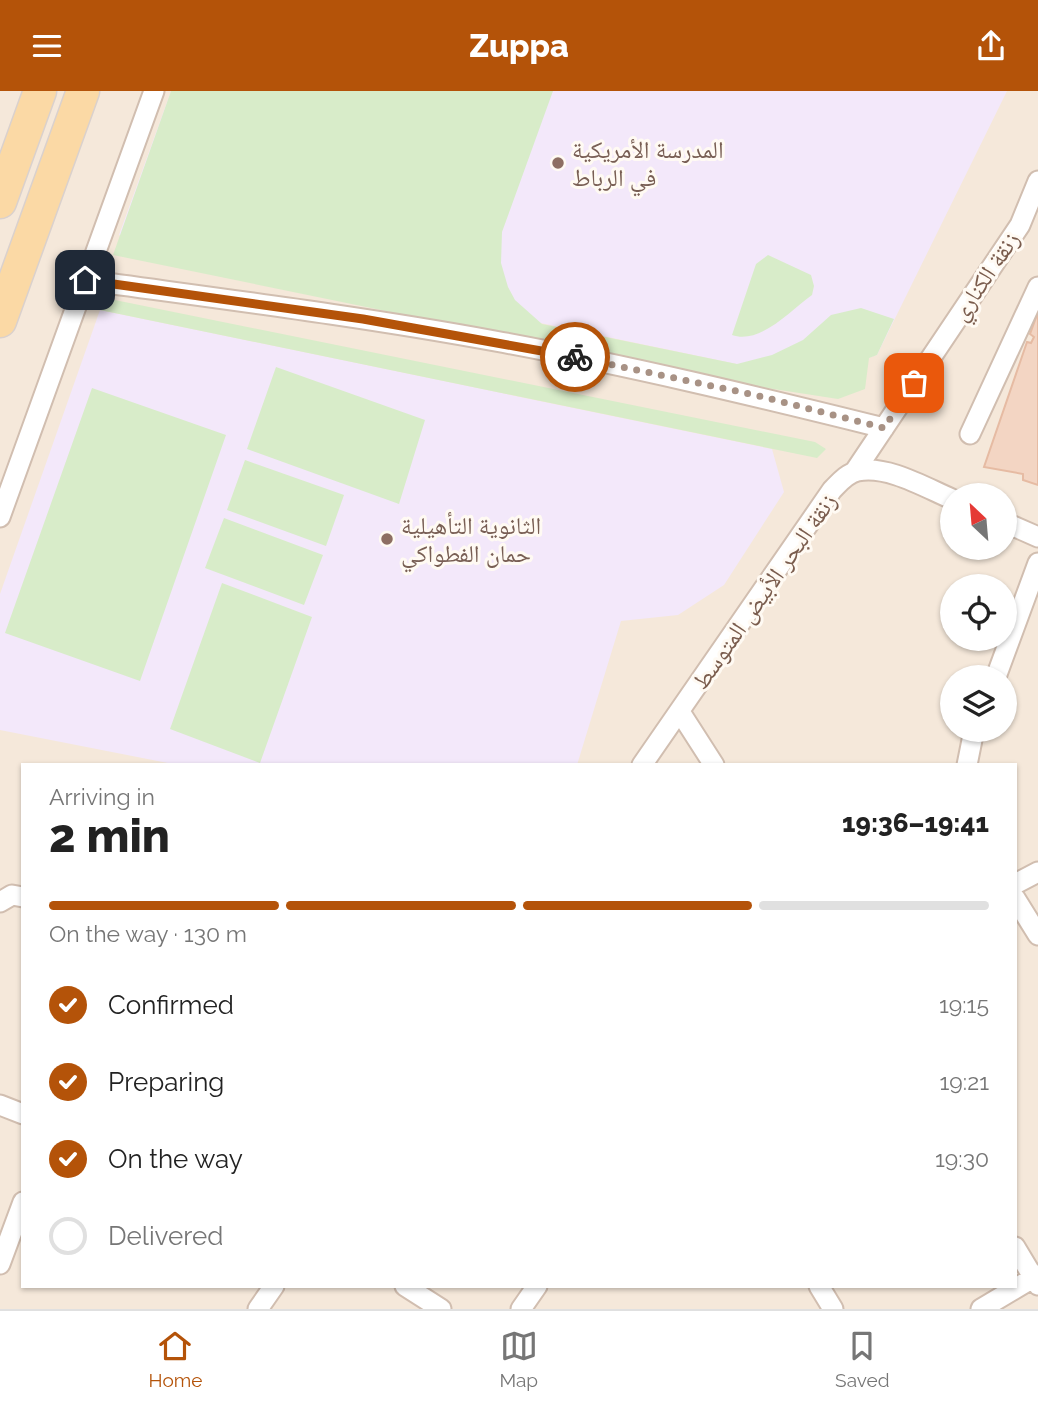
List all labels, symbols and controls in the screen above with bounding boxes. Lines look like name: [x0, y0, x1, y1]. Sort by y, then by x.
icon: menu: [28, 27, 66, 65]
text: Zuppa: [469, 27, 569, 64]
icon: share: [972, 27, 1010, 65]
place label: المدرسة الأمريكية في الرباط: [572, 135, 724, 197]
marker: المدرسة الأمريكية في الرباط: [550, 155, 566, 171]
street label: زنقة الكناري: [945, 226, 1030, 329]
pin: [55, 250, 115, 310]
icon: home: [66, 261, 104, 299]
courier: [540, 322, 610, 392]
icon: bike: [556, 338, 594, 376]
pin: [884, 353, 944, 413]
icon: bag: [895, 364, 933, 402]
north arrow: [940, 483, 1017, 560]
map controls: [940, 483, 1017, 742]
street label: زنقة البحر الأبيض المتوسط: [685, 487, 843, 695]
place label: الثانوية التأهيلية حمان الفطواكي: [401, 511, 541, 573]
marker: الثانوية التأهيلية حمان الفطواكي: [379, 531, 395, 547]
button: locate: [940, 574, 1017, 651]
button: layers: [940, 665, 1017, 742]
text: Arriving in: [49, 783, 155, 810]
text: 19:36–19:41: [842, 808, 989, 838]
text: 2 min: [49, 809, 170, 863]
text: On the way · 130 m: [49, 920, 247, 947]
icon: check: [49, 986, 87, 1024]
text: Confirmed: [108, 990, 234, 1020]
text: 19:15: [939, 991, 989, 1018]
icon: check: [49, 1063, 87, 1101]
text: Preparing: [108, 1067, 224, 1097]
text: 19:21: [940, 1068, 989, 1095]
icon: check: [49, 1140, 87, 1178]
text: On the way: [108, 1144, 243, 1174]
text: 19:30: [935, 1145, 989, 1172]
text: Delivered: [108, 1221, 223, 1251]
tab: Home: [149, 1327, 202, 1391]
tab: Map: [499, 1327, 538, 1391]
tab: Saved: [835, 1327, 889, 1391]

